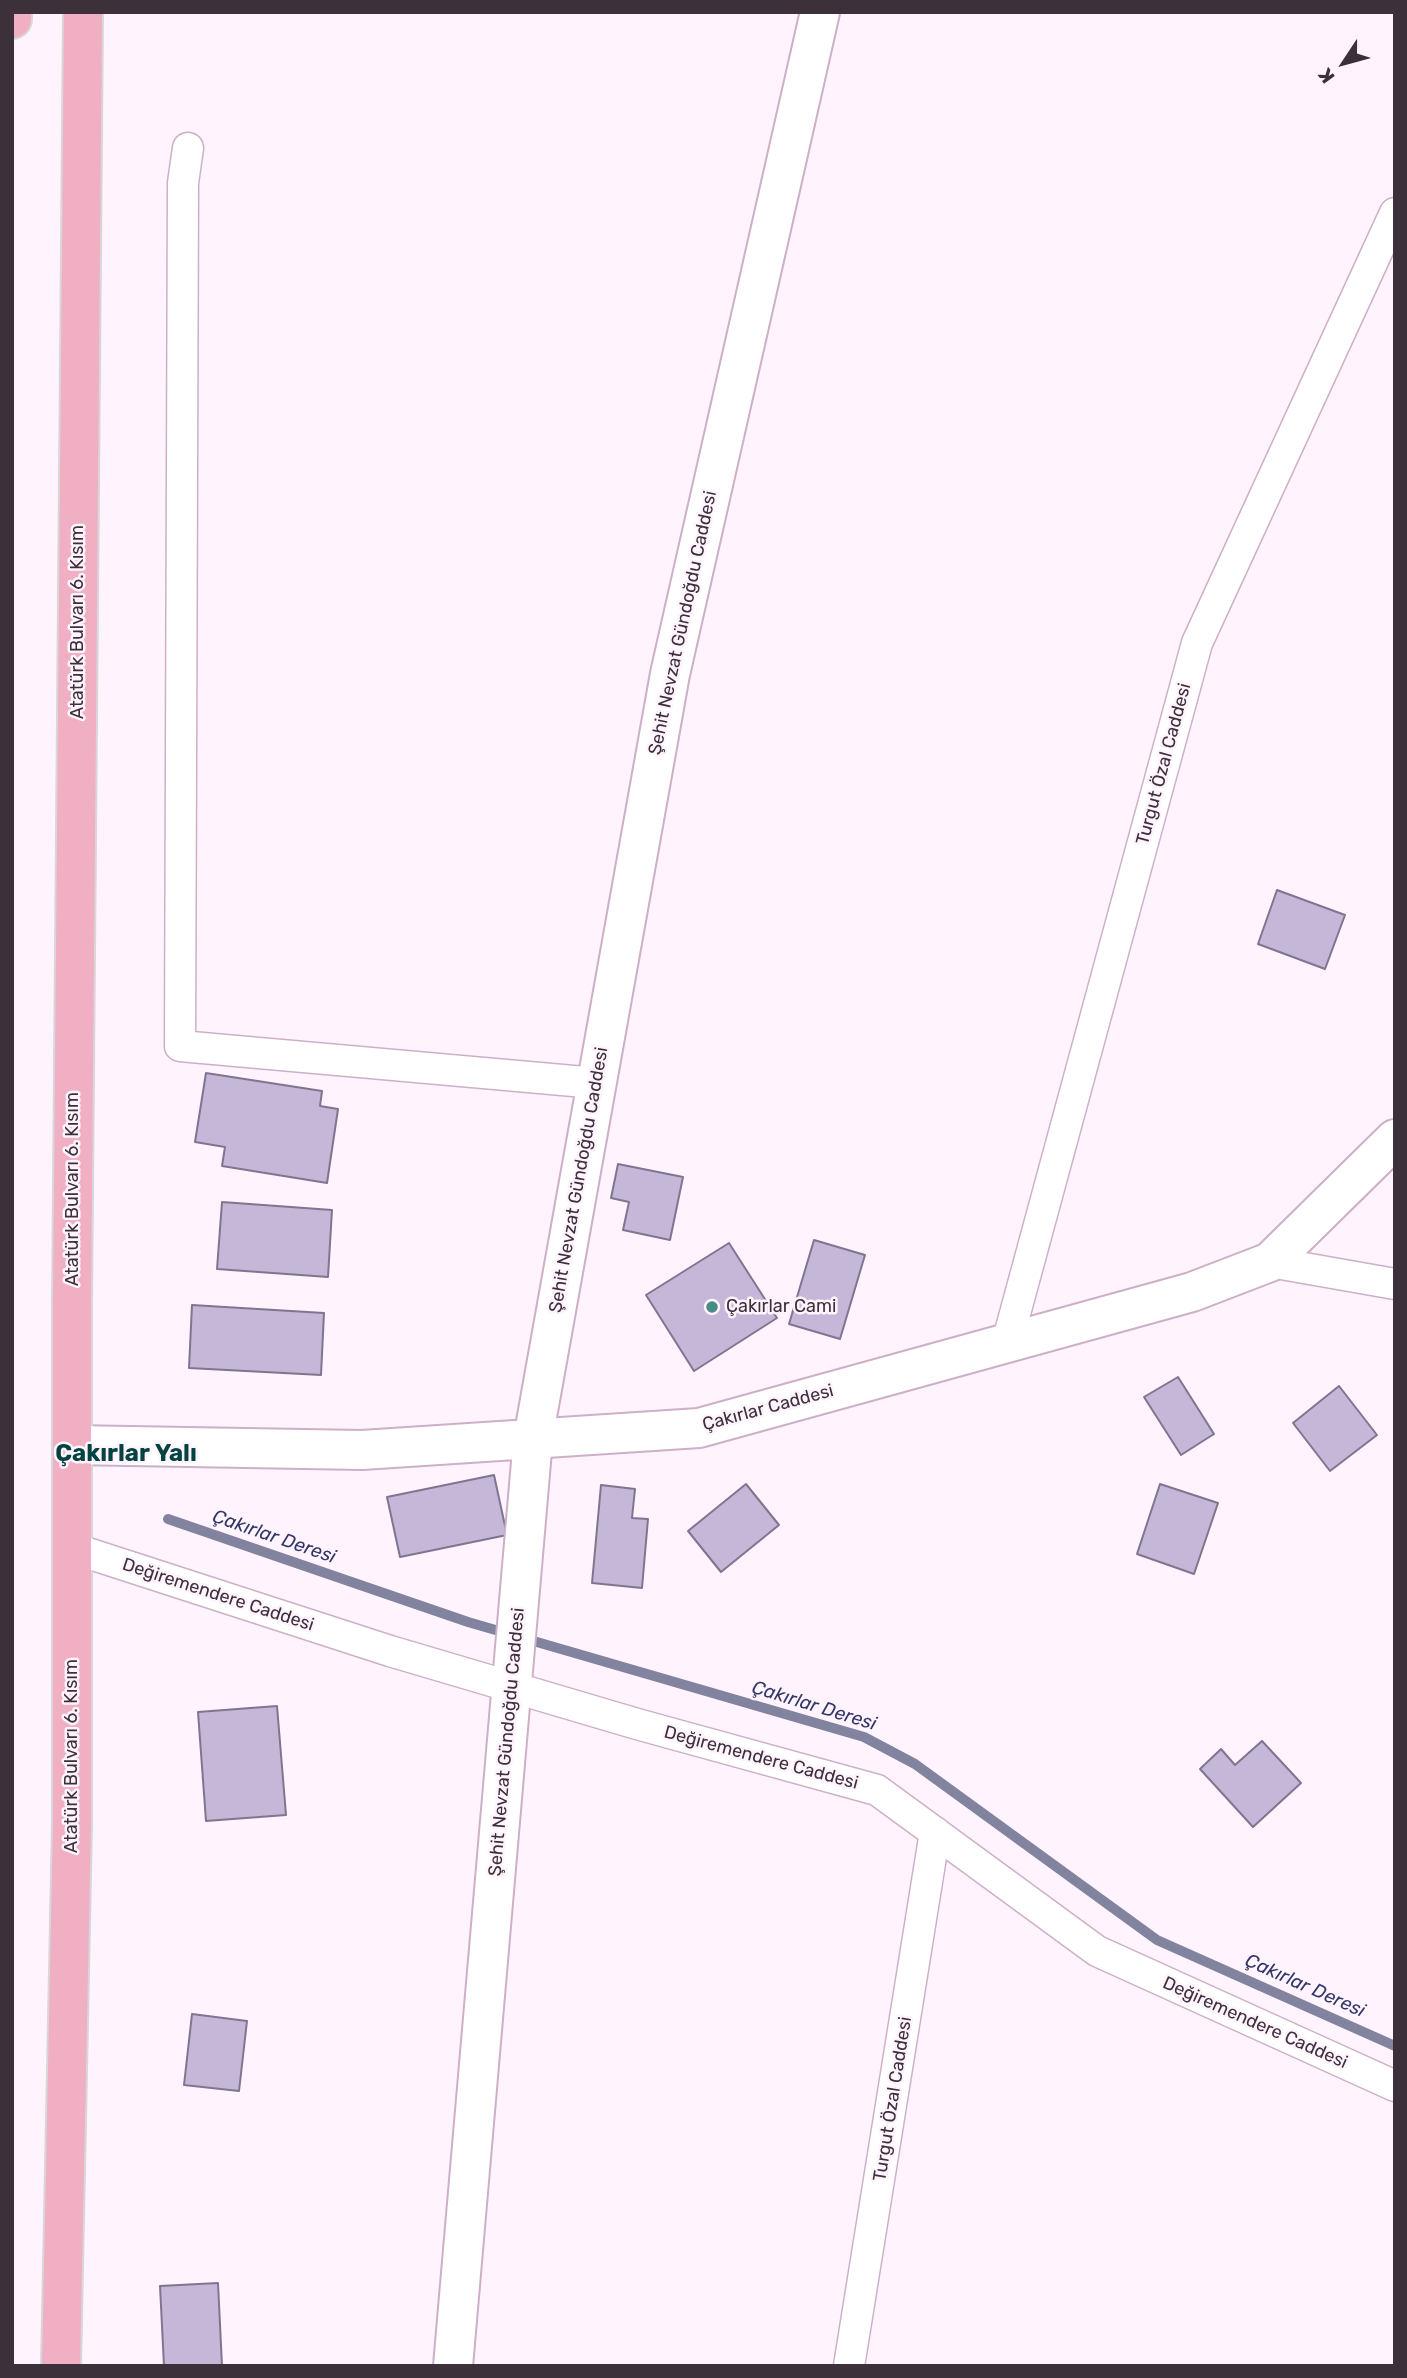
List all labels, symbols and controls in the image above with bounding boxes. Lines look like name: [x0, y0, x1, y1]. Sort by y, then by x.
north arrow: [1309, 28, 1379, 98]
text: K: [1314, 64, 1340, 88]
street label: Şehit Nevzat Gündoğdu Caddesi: [644, 489, 722, 757]
street label: Atatürk Bulvarı 6. Kısım: [67, 525, 89, 719]
street label: Turgut Özal Caddesi: [1132, 681, 1196, 847]
street label: Şehit Nevzat Gündoğdu Caddesi: [545, 1045, 613, 1315]
street label: Atatürk Bulvarı 6. Kısım: [62, 1092, 84, 1286]
place label: Çakırlar Cami: [726, 1296, 836, 1318]
marker: Çakırlar Cami: [704, 1299, 720, 1315]
street label: Çakırlar Caddesi: [700, 1380, 836, 1436]
district label: Çakırlar Yalı: [55, 1440, 197, 1468]
water label: Çakırlar Deresi: [209, 1505, 339, 1569]
street label: Değiremendere Caddesi: [119, 1554, 317, 1636]
street label: Şehit Nevzat Gündoğdu Caddesi: [485, 1607, 529, 1877]
street label: Atatürk Bulvarı 6. Kısım: [61, 1659, 83, 1853]
water label: Çakırlar Deresi: [749, 1676, 879, 1736]
street label: Değiremendere Caddesi: [662, 1722, 860, 1794]
water label: Çakırlar Deresi: [1241, 1949, 1369, 2023]
street label: Değiremendere Caddesi: [1159, 1972, 1351, 2074]
street label: Turgut Özal Caddesi: [869, 2015, 917, 2183]

